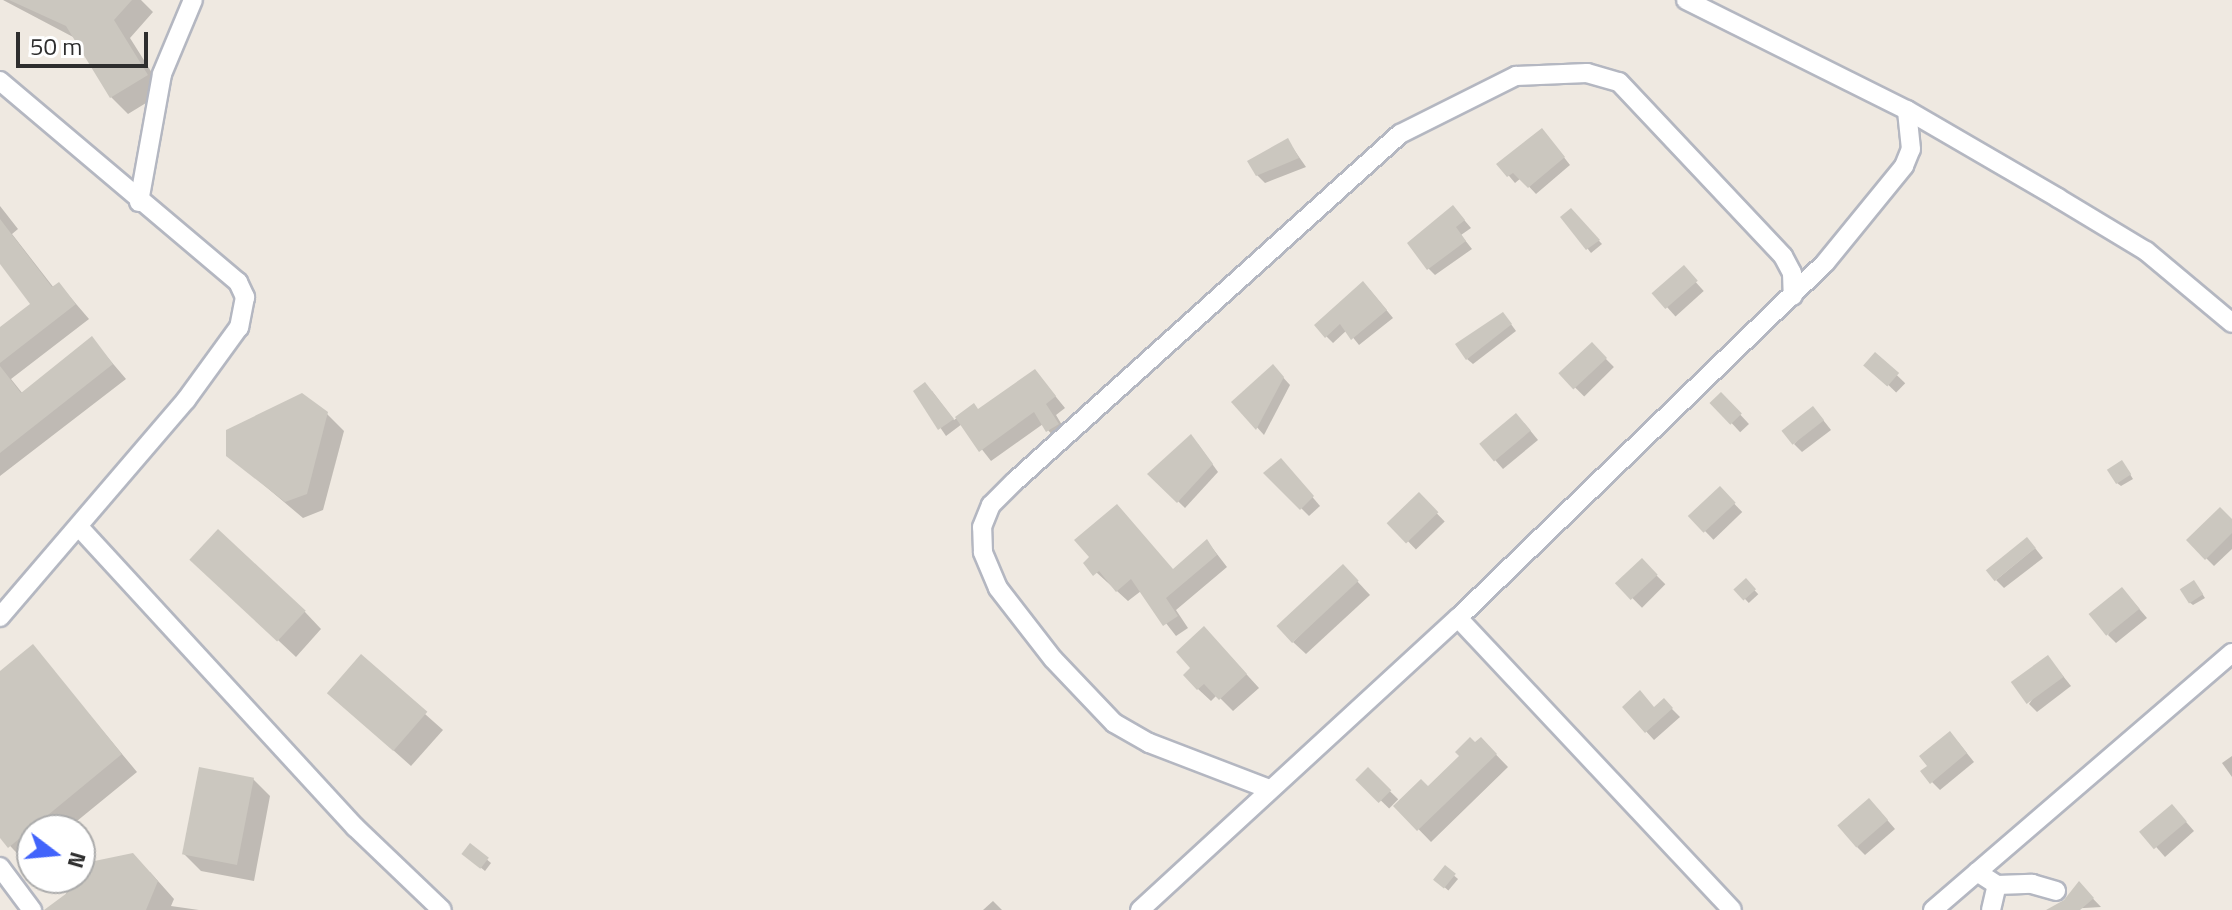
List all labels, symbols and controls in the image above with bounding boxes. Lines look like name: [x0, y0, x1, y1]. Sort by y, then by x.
scale bar: [20, 16, 152, 66]
text: 50 m: [30, 28, 82, 64]
north arrow: [16, 814, 96, 894]
text: N: [59, 848, 96, 872]

